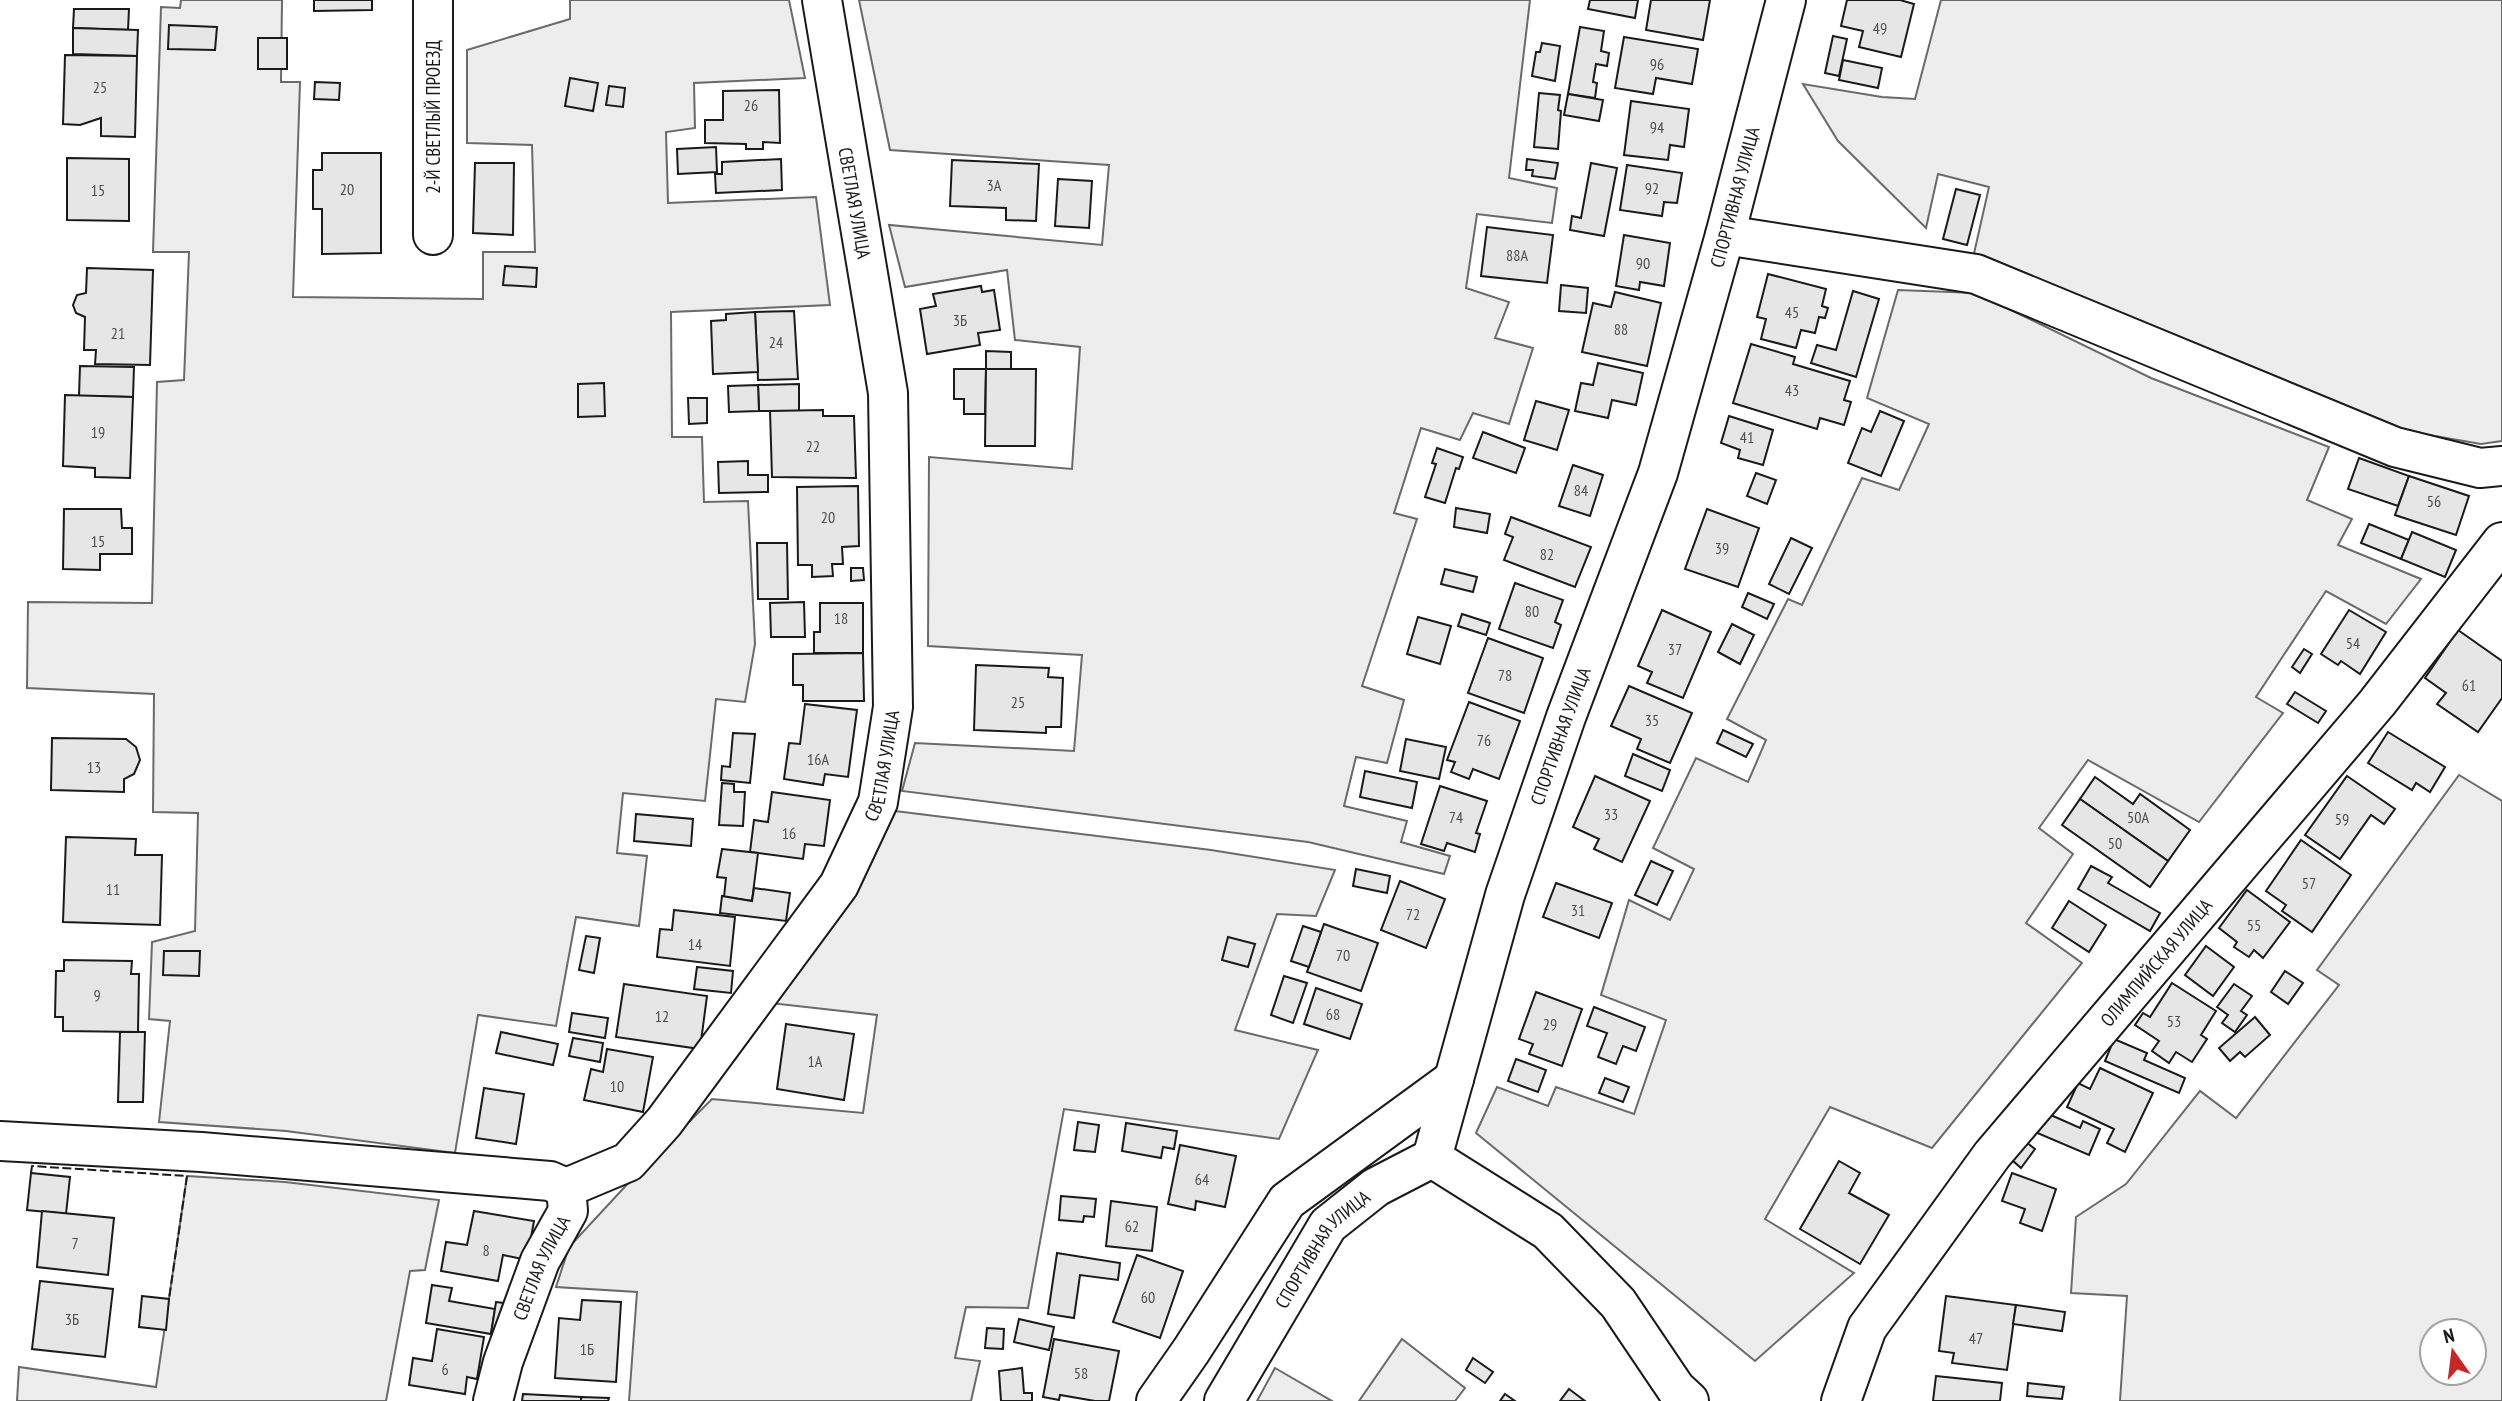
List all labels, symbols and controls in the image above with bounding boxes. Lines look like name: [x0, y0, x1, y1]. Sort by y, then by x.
house number: 49: [1873, 18, 1887, 38]
street label: 2-Й СВЕТЛЫЙ ПРОЕЗД: [421, 40, 445, 194]
house number: 96: [1650, 54, 1664, 74]
house number: 25: [93, 77, 107, 97]
house number: 26: [744, 95, 758, 115]
house number: 94: [1650, 117, 1664, 137]
street label: СПОРТИВНАЯ УЛИЦА: [1704, 124, 1765, 270]
street label: СВЕТЛАЯ УЛИЦА: [833, 145, 877, 261]
house number: 3А: [987, 175, 1002, 195]
house number: 92: [1645, 178, 1659, 198]
house number: 20: [340, 179, 354, 199]
house number: 15: [91, 180, 105, 200]
house number: 88А: [1506, 245, 1528, 265]
house number: 90: [1636, 253, 1650, 273]
house number: 45: [1785, 302, 1799, 322]
house number: 3Б: [953, 310, 967, 330]
house number: 88: [1614, 319, 1628, 339]
house number: 21: [111, 323, 125, 343]
house number: 24: [769, 332, 783, 352]
house number: 43: [1785, 380, 1799, 400]
house number: 19: [91, 422, 105, 442]
house number: 41: [1740, 427, 1754, 447]
house number: 22: [806, 436, 820, 456]
house number: 84: [1574, 480, 1588, 500]
house number: 56: [2427, 491, 2441, 511]
house number: 20: [821, 507, 835, 527]
house number: 15: [91, 531, 105, 551]
house number: 39: [1715, 538, 1729, 558]
house number: 82: [1540, 544, 1554, 564]
house number: 80: [1525, 601, 1539, 621]
house number: 18: [834, 608, 848, 628]
house number: 54: [2346, 633, 2360, 653]
house number: 37: [1668, 639, 1682, 659]
street label: СПОРТИВНАЯ УЛИЦА: [1525, 664, 1596, 808]
house number: 78: [1498, 665, 1512, 685]
house number: 61: [2462, 675, 2476, 695]
house number: 25: [1011, 692, 1025, 712]
street label: СВЕТЛАЯ УЛИЦА: [859, 708, 904, 825]
house number: 35: [1645, 710, 1659, 730]
house number: 76: [1477, 730, 1491, 750]
house number: 16А: [807, 749, 829, 769]
house number: 13: [87, 757, 101, 777]
house number: 33: [1604, 804, 1618, 824]
house number: 74: [1449, 807, 1463, 827]
house number: 50А: [2127, 807, 2149, 827]
house number: 59: [2335, 809, 2349, 829]
house number: 16: [782, 823, 796, 843]
house number: 50: [2108, 833, 2122, 853]
house number: 57: [2302, 873, 2316, 893]
house number: 11: [106, 879, 120, 899]
street label: ОЛИМПИЙСКАЯ УЛИЦА: [2095, 894, 2217, 1031]
house number: 31: [1571, 900, 1585, 920]
house number: 72: [1406, 904, 1420, 924]
house number: 55: [2247, 915, 2261, 935]
house number: 14: [688, 934, 702, 954]
house number: 70: [1336, 945, 1350, 965]
house number: 9: [93, 985, 101, 1005]
house number: 68: [1326, 1004, 1340, 1024]
house number: 12: [655, 1006, 669, 1026]
house number: 53: [2167, 1011, 2181, 1031]
house number: 29: [1543, 1014, 1557, 1034]
house number: 1А: [808, 1051, 823, 1071]
house number: 10: [610, 1076, 624, 1096]
house number: 64: [1195, 1169, 1209, 1189]
street label: СПОРТИВНАЯ УЛИЦА: [1269, 1185, 1375, 1313]
street label: СВЕТЛАЯ УЛИЦА: [507, 1211, 575, 1324]
house number: 62: [1125, 1216, 1139, 1236]
house number: 7: [71, 1233, 79, 1253]
house number: 8: [482, 1240, 490, 1260]
house number: 60: [1141, 1287, 1155, 1307]
house number: 3Б: [65, 1309, 79, 1329]
north arrow: [2418, 1317, 2488, 1387]
text: N: [2441, 1323, 2457, 1348]
house number: 47: [1969, 1328, 1983, 1348]
house number: 1Б: [580, 1339, 594, 1359]
house number: 6: [441, 1359, 449, 1379]
house number: 58: [1074, 1363, 1088, 1383]

